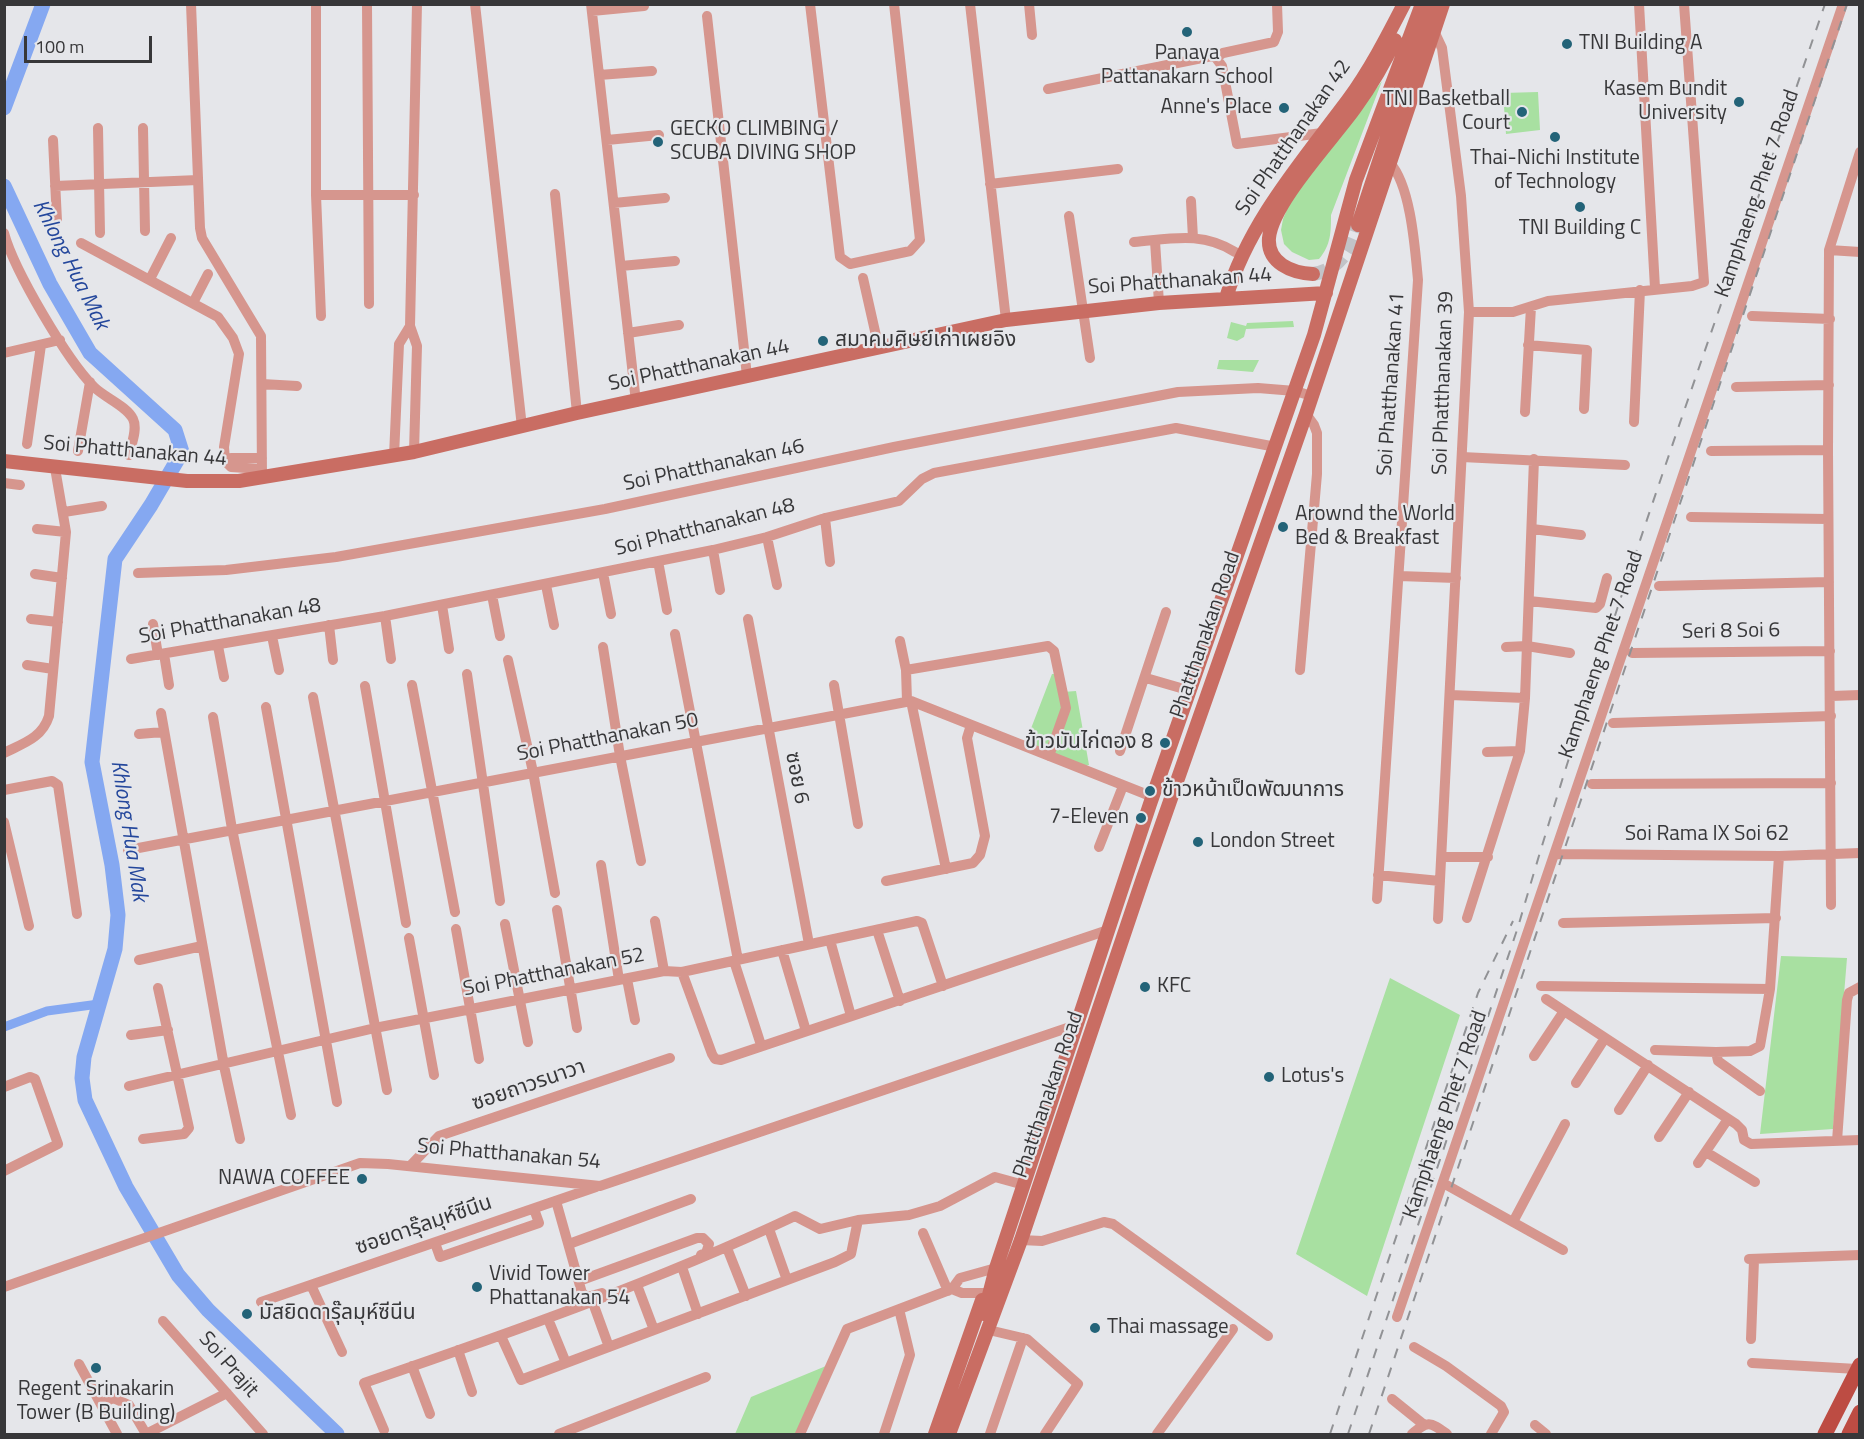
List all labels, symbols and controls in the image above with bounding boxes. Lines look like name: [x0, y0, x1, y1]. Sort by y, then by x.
scale bar: [27, 24, 154, 62]
marker: Panaya Pattanakarn School: [1180, 25, 1194, 39]
place label: TNI Building A: [1579, 31, 1702, 57]
text: 100 m: [35, 33, 84, 60]
marker: TNI Building A: [1560, 37, 1574, 51]
place label: Panaya Pattanakarn School: [1101, 41, 1273, 91]
street label: Soi Phatthanakan 42: [1231, 55, 1357, 221]
place label: Kasem Bundit University: [1604, 77, 1727, 127]
place label: TNI Basketball Court: [1383, 87, 1510, 137]
street label: Kamphaeng Phet 7 Road: [1711, 87, 1805, 301]
place label: Anne's Place: [1160, 95, 1272, 121]
marker: Kasem Bundit University: [1732, 95, 1746, 109]
marker: Anne's Place: [1277, 101, 1291, 115]
marker: TNI Basketball Court: [1515, 105, 1529, 119]
place label: GECKO CLIMBING / SCUBA DIVING SHOP: [670, 117, 856, 167]
marker: Thai-Nichi Institute of Technology: [1548, 130, 1562, 144]
marker: GECKO CLIMBING / SCUBA DIVING SHOP: [651, 135, 665, 149]
place label: Thai-Nichi Institute of Technology: [1470, 146, 1640, 196]
water label: Khlong Hua Mak: [26, 196, 114, 334]
marker: TNI Building C: [1573, 200, 1587, 214]
place label: TNI Building C: [1519, 216, 1641, 242]
street label: Soi Phatthanakan 44: [1087, 263, 1273, 301]
street label: Soi Phatthanakan 41: [1373, 291, 1411, 477]
street label: Soi Phatthanakan 39: [1428, 291, 1460, 475]
place label: สมาคมศิษย์เก่าเผยอิง: [835, 328, 1016, 354]
marker: สมาคมศิษย์เก่าเผยอิง: [816, 334, 830, 348]
street label: Soi Phatthanakan 44: [606, 335, 792, 397]
street label: Soi Phatthanakan 44: [42, 431, 228, 473]
street label: Soi Phatthanakan 46: [621, 435, 807, 497]
street label: Soi Phatthanakan 48: [613, 493, 797, 563]
place label: Arownd the World Bed & Breakfast: [1295, 502, 1455, 552]
marker: Arownd the World Bed & Breakfast: [1276, 520, 1290, 534]
street label: Phatthanakan Road: [1166, 548, 1246, 722]
street label: Kamphaeng Phet 7 Road: [1555, 548, 1649, 762]
street label: Soi Phatthanakan 48: [137, 594, 323, 650]
street label: Seri 8 Soi 6: [1682, 619, 1780, 645]
street label: Soi Phatthanakan 50: [515, 708, 701, 768]
place label: ข้าวมันไก่ตอง 8: [1025, 730, 1153, 756]
marker: ข้าวมันไก่ตอง 8: [1158, 736, 1172, 750]
street label: ซอย 6: [779, 750, 813, 806]
water label: Khlong Hua Mak: [104, 759, 152, 903]
place label: ข้าวหน้าเป็ดพัฒนาการ: [1162, 778, 1344, 804]
marker: ข้าวหน้าเป็ดพัฒนาการ: [1143, 784, 1157, 798]
place label: 7-Eleven: [1049, 805, 1129, 831]
marker: 7-Eleven: [1134, 811, 1148, 825]
street label: Soi Rama IX Soi 62: [1625, 822, 1789, 848]
place label: London Street: [1210, 829, 1335, 855]
marker: London Street: [1191, 835, 1205, 849]
street label: Soi Phatthanakan 52: [461, 943, 647, 1003]
place label: KFC: [1157, 974, 1191, 1000]
marker: KFC: [1138, 980, 1152, 994]
street label: Phatthanakan Road: [1009, 1008, 1089, 1182]
street label: Kamphaeng Phet 7 Road: [1399, 1008, 1493, 1222]
street label: ซอยถาวรนาวา: [469, 1055, 589, 1117]
place label: Lotus's: [1281, 1064, 1344, 1090]
marker: Lotus's: [1262, 1070, 1276, 1084]
street label: Soi Phatthanakan 54: [416, 1134, 602, 1176]
place label: NAWA COFFEE: [218, 1166, 350, 1192]
marker: NAWA COFFEE: [355, 1172, 369, 1186]
street label: ซอยดารุ๊ลมุห์ซีนีน: [353, 1191, 495, 1261]
place label: Vivid Tower Phattanakan 54: [489, 1262, 630, 1312]
marker: Vivid Tower Phattanakan 54: [470, 1280, 484, 1294]
place label: มัสยิดดารุ๊ลมุห์ซีนีน: [259, 1301, 416, 1327]
marker: มัสยิดดารุ๊ลมุห์ซีนีน: [240, 1307, 254, 1321]
place label: Thai massage: [1107, 1315, 1229, 1341]
marker: Thai massage: [1088, 1321, 1102, 1335]
street label: Soi Prajit: [193, 1327, 263, 1403]
marker: Regent Srinakarin Tower (B Building): [89, 1361, 103, 1375]
place label: Regent Srinakarin Tower (B Building): [17, 1377, 175, 1427]

